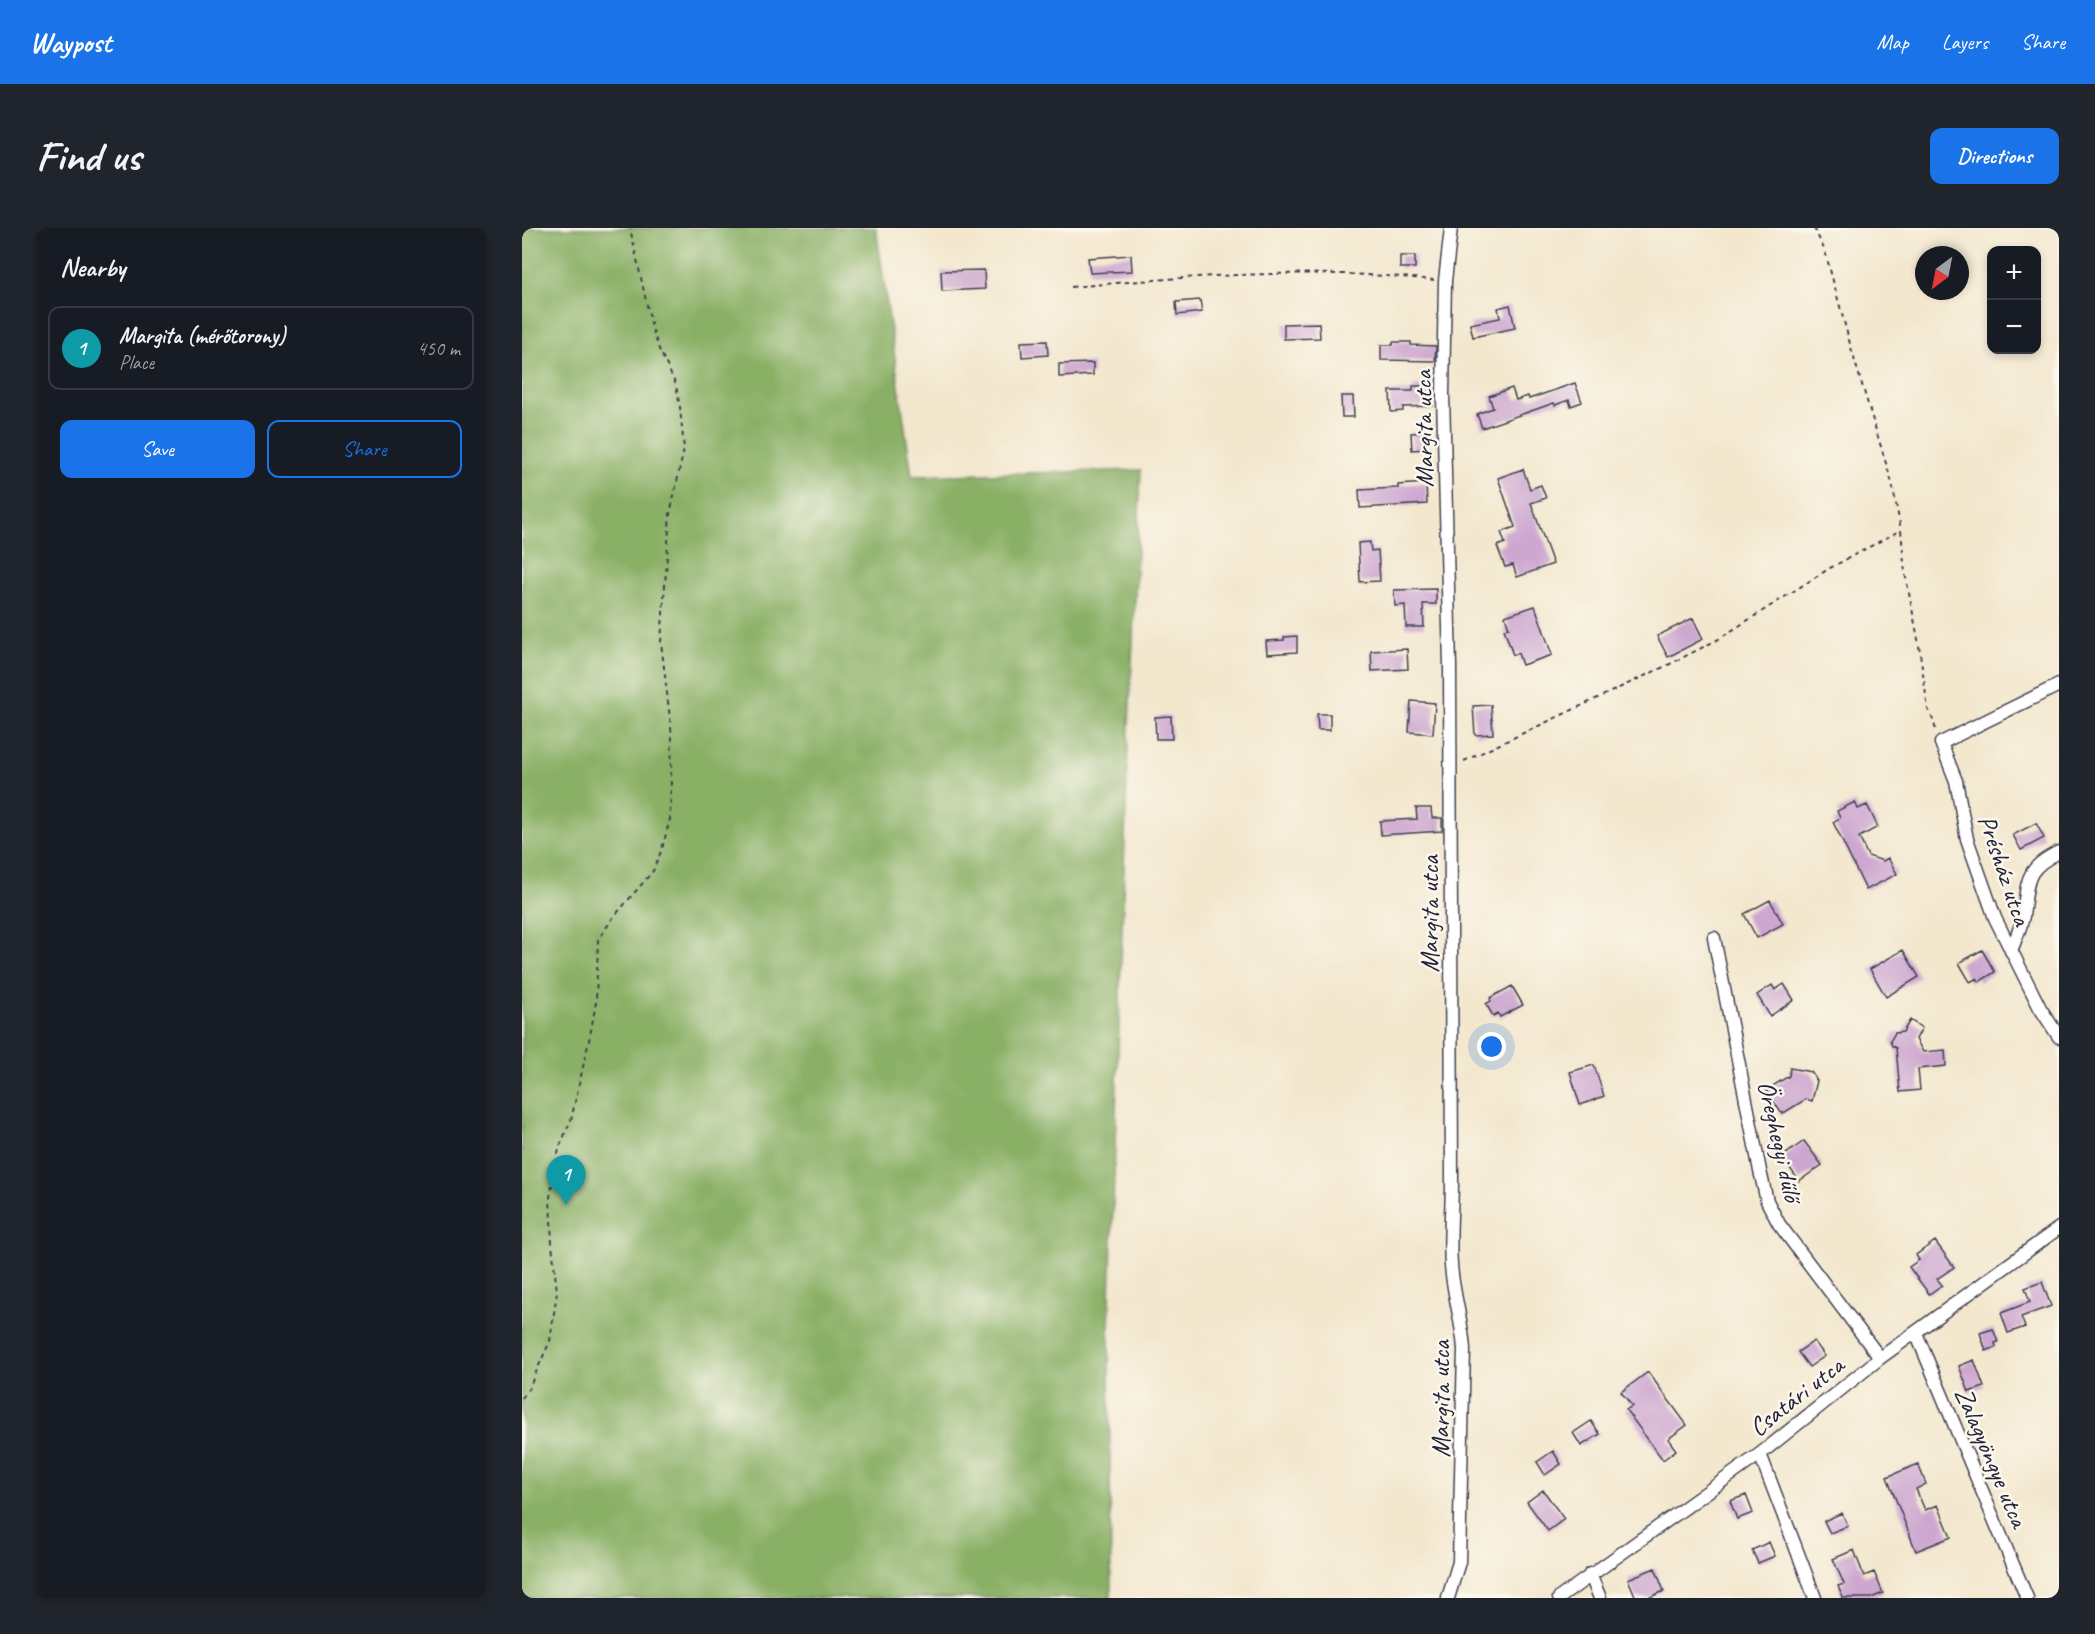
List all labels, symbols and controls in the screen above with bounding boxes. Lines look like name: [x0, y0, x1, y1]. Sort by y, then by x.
text: Waypost: [30, 25, 111, 60]
text: Map: [1876, 29, 1909, 55]
text: Layers: [1942, 29, 1988, 55]
text: Share: [2021, 29, 2065, 55]
button: Directions: [1930, 128, 2059, 184]
text: Find us: [36, 130, 141, 183]
north arrow: [1915, 246, 1969, 300]
map controls: [1987, 246, 2041, 354]
button: +: [1987, 246, 2041, 300]
text: Nearby: [60, 251, 125, 284]
button: −: [1987, 300, 2041, 354]
text: Margita (mérőtorony): [119, 322, 286, 350]
text: 1: [77, 336, 86, 361]
text: 450 m: [417, 336, 460, 361]
text: Place: [119, 350, 154, 375]
street label: Margita utca: [1406, 369, 1441, 488]
button: Save: [60, 420, 255, 478]
button: Share: [267, 420, 462, 478]
street label: Présház utca: [1970, 811, 2039, 931]
street label: Margita utca: [1413, 854, 1446, 972]
your location: [1477, 1032, 1506, 1061]
street label: Öreghegyi dűlő: [1750, 1078, 1810, 1208]
pin: 1: [546, 1156, 585, 1205]
street label: Margita utca: [1424, 1339, 1457, 1457]
street label: Csatári utca: [1742, 1348, 1852, 1444]
street label: Zalagyöngye utca: [1947, 1382, 2037, 1534]

